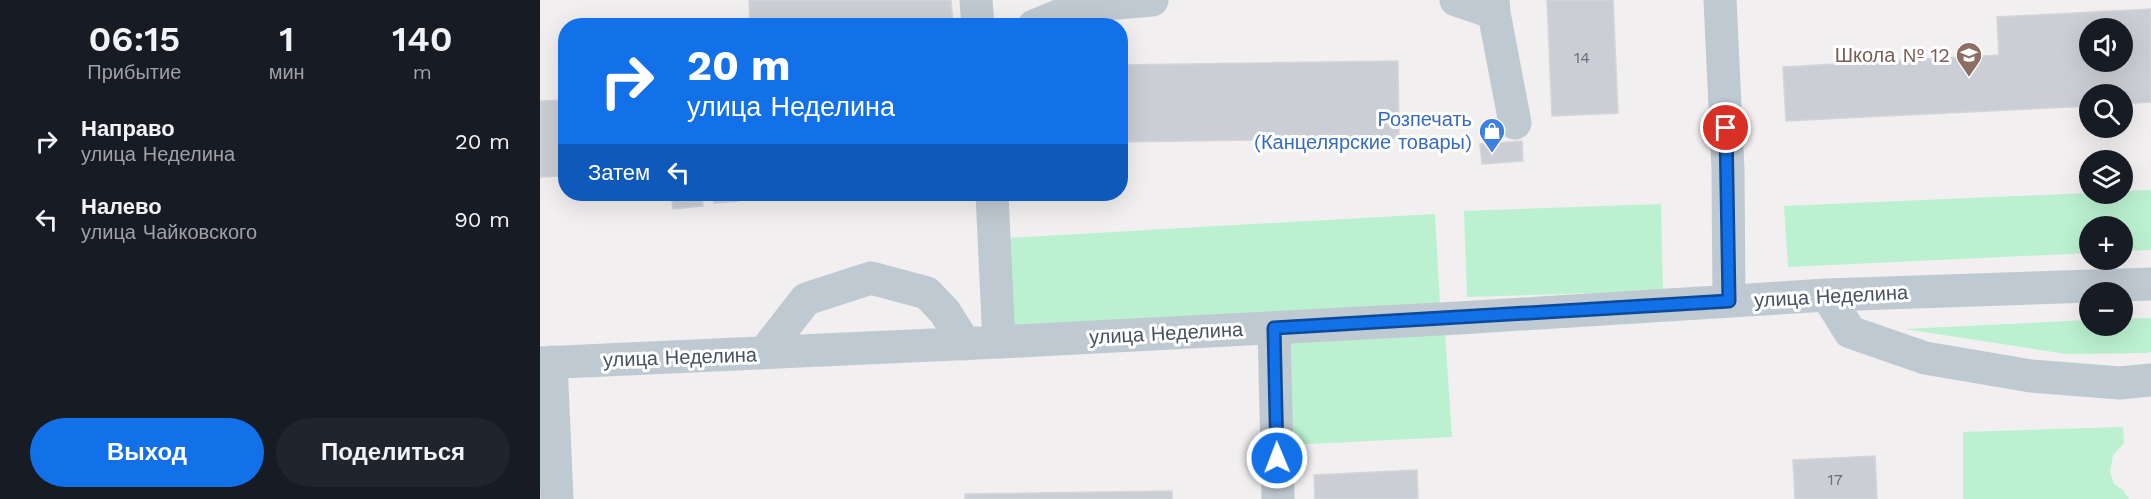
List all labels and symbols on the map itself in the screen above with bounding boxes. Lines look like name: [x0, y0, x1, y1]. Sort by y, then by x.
school or university icon: Школа № 12: [1954, 40, 1984, 78]
place label: Школа № 12: [1835, 43, 1950, 67]
house number: 14: [1574, 48, 1590, 67]
pin: [1700, 102, 1751, 153]
place label: Розпечать (Канцелярские товары): [1254, 107, 1472, 154]
shop icon: Розпечать (Канцелярские товары): [1477, 116, 1507, 154]
street label: улица Неделина: [1753, 280, 1909, 312]
street label: улица Неделина: [1088, 317, 1244, 349]
street label: улица Неделина: [603, 342, 758, 372]
position arrow: [1245, 426, 1309, 490]
house number: 17: [1827, 470, 1843, 489]

